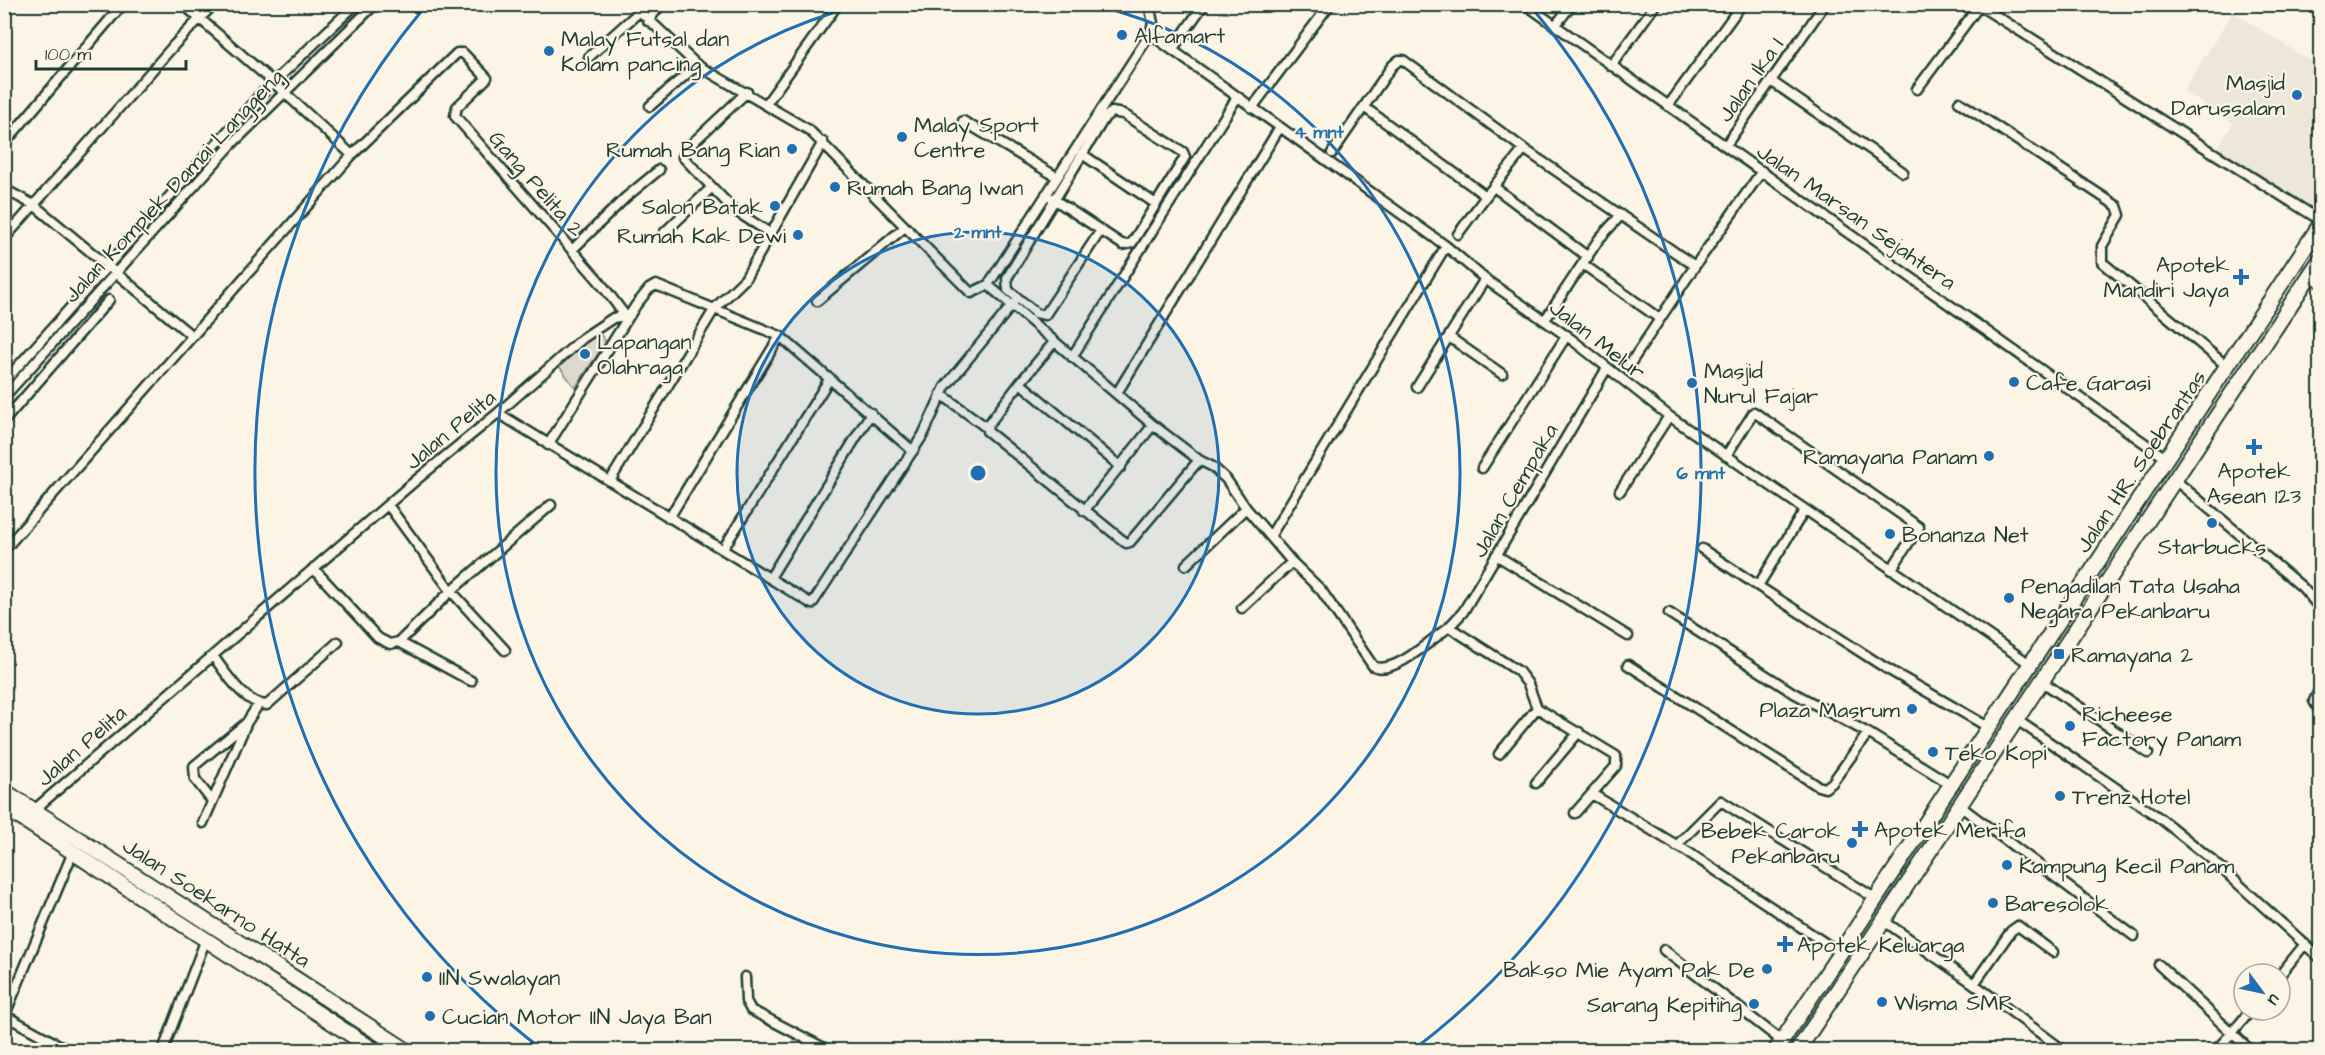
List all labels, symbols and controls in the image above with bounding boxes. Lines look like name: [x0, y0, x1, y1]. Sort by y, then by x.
place label: Alfamart: [1134, 21, 1225, 52]
place label: Malay Futsal dan Kolam pancing: [561, 24, 729, 81]
marker: Alfamart: [1115, 28, 1129, 42]
street label: Jalan Ika I: [1711, 31, 1792, 129]
scale bar: [36, 33, 186, 71]
text: 100 m: [45, 42, 91, 67]
marker: Malay Futsal dan Kolam pancing: [542, 44, 556, 58]
street label: Jalan Komplek Damai Langgeng: [57, 62, 292, 311]
place label: Masjid Darussalam: [2171, 68, 2285, 124]
marker: Masjid Darussalam: [2290, 88, 2304, 102]
place label: Malay Sport Centre: [914, 110, 1039, 166]
text: 4 mnt: [1294, 120, 1345, 145]
street label: Gang Pelita 2: [480, 124, 591, 245]
marker: Malay Sport Centre: [895, 130, 909, 144]
place label: Rumah Bang Rian: [606, 135, 780, 167]
street label: Jalan Marsan Sejahtera: [1750, 137, 1962, 298]
marker: Rumah Bang Rian: [785, 142, 799, 156]
place label: Rumah Bang Iwan: [847, 173, 1023, 205]
marker: Rumah Bang Iwan: [828, 180, 842, 194]
place label: Salon Batak: [642, 192, 763, 223]
marker: Salon Batak: [768, 199, 782, 213]
text: 2 mnt: [953, 220, 1003, 245]
place label: Rumah Kak Dewi: [617, 221, 786, 252]
marker: Rumah Kak Dewi: [791, 228, 805, 242]
place label: Apotek Mandiri Jaya: [2104, 250, 2229, 307]
marker: Apotek Mandiri Jaya: [2234, 270, 2248, 284]
street label: Jalan Melur: [1543, 293, 1652, 388]
place label: Lapangan Olahraga: [597, 327, 691, 384]
marker: Lapangan Olahraga: [578, 347, 592, 361]
place label: Masjid Nurul Fajar: [1704, 356, 1818, 412]
street label: Jalan HR. Soebrantas: [2068, 364, 2214, 559]
place label: Cafe Garasi: [2026, 368, 2151, 399]
marker: Cafe Garasi: [2007, 375, 2021, 389]
marker: Masjid Nurul Fajar: [1685, 376, 1699, 390]
street label: Jalan Pelita: [399, 383, 503, 477]
street label: Jalan Cempaka: [1464, 418, 1566, 563]
marker: Apotek Asean 123: [2247, 440, 2261, 454]
place label: Ramayana Panam: [1803, 442, 1977, 474]
marker: Ramayana Panam: [1982, 449, 1996, 463]
place label: Apotek Asean 123: [2207, 456, 2301, 512]
text: 6 mnt: [1677, 461, 1726, 486]
centre of rings: [968, 463, 988, 483]
marker: Starbucks: [2205, 516, 2219, 530]
place label: Bonanza Net: [1902, 520, 2029, 551]
marker: Bonanza Net: [1883, 527, 1897, 541]
place label: Starbucks: [2158, 532, 2266, 563]
place label: Pengadilan Tata Usaha Negara Pekanbaru: [2021, 571, 2240, 628]
marker: Pengadilan Tata Usaha Negara Pekanbaru: [2002, 591, 2016, 605]
place label: Ramayana 2: [2071, 640, 2193, 672]
marker: Ramayana 2: [2052, 647, 2066, 661]
place label: Plaza Masrum: [1760, 695, 1900, 726]
street label: Jalan Pelita: [30, 698, 134, 794]
place label: Richeese Factory Panam: [2082, 699, 2241, 756]
marker: Plaza Masrum: [1905, 702, 1919, 716]
marker: Richeese Factory Panam: [2063, 719, 2077, 733]
place label: Teko Kopi: [1945, 738, 2047, 769]
marker: Teko Kopi: [1926, 745, 1940, 759]
place label: Trenz Hotel: [2072, 782, 2190, 813]
marker: Trenz Hotel: [2053, 789, 2067, 803]
place label: Apotek Merifa: [1874, 815, 2026, 846]
place label: Bebek Carok Pekanbaru: [1701, 816, 1840, 872]
marker: Apotek Merifa: [1851, 820, 1869, 838]
street label: Jalan Soekarno Hatta: [116, 831, 316, 976]
marker: Bebek Carok Pekanbaru: [1845, 836, 1859, 850]
place label: Kampung Kecil Panam: [2019, 851, 2235, 883]
marker: Kampung Kecil Panam: [2000, 858, 2014, 872]
place label: Baresolok: [2005, 889, 2109, 920]
marker: Baresolok: [1986, 896, 2000, 910]
place label: Apotek Keluarga: [1797, 930, 1965, 962]
marker: Apotek Keluarga: [1778, 937, 1792, 951]
place label: Bakso Mie Ayam Pak De: [1503, 955, 1755, 987]
marker: Bakso Mie Ayam Pak De: [1760, 962, 1774, 976]
north arrow: [2232, 962, 2292, 1022]
place label: IIN Swalayan: [439, 963, 560, 995]
marker: IIN Swalayan: [420, 970, 434, 984]
place label: Wisma SMR: [1894, 988, 2014, 1019]
place label: Sarang Kepiting: [1587, 990, 1742, 1022]
text: U: [2262, 990, 2285, 1009]
marker: Wisma SMR: [1875, 995, 1889, 1009]
marker: Sarang Kepiting: [1747, 997, 1761, 1011]
place label: Cucian Motor IIN Jaya Ban: [442, 1002, 712, 1034]
marker: Cucian Motor IIN Jaya Ban: [423, 1009, 437, 1023]

